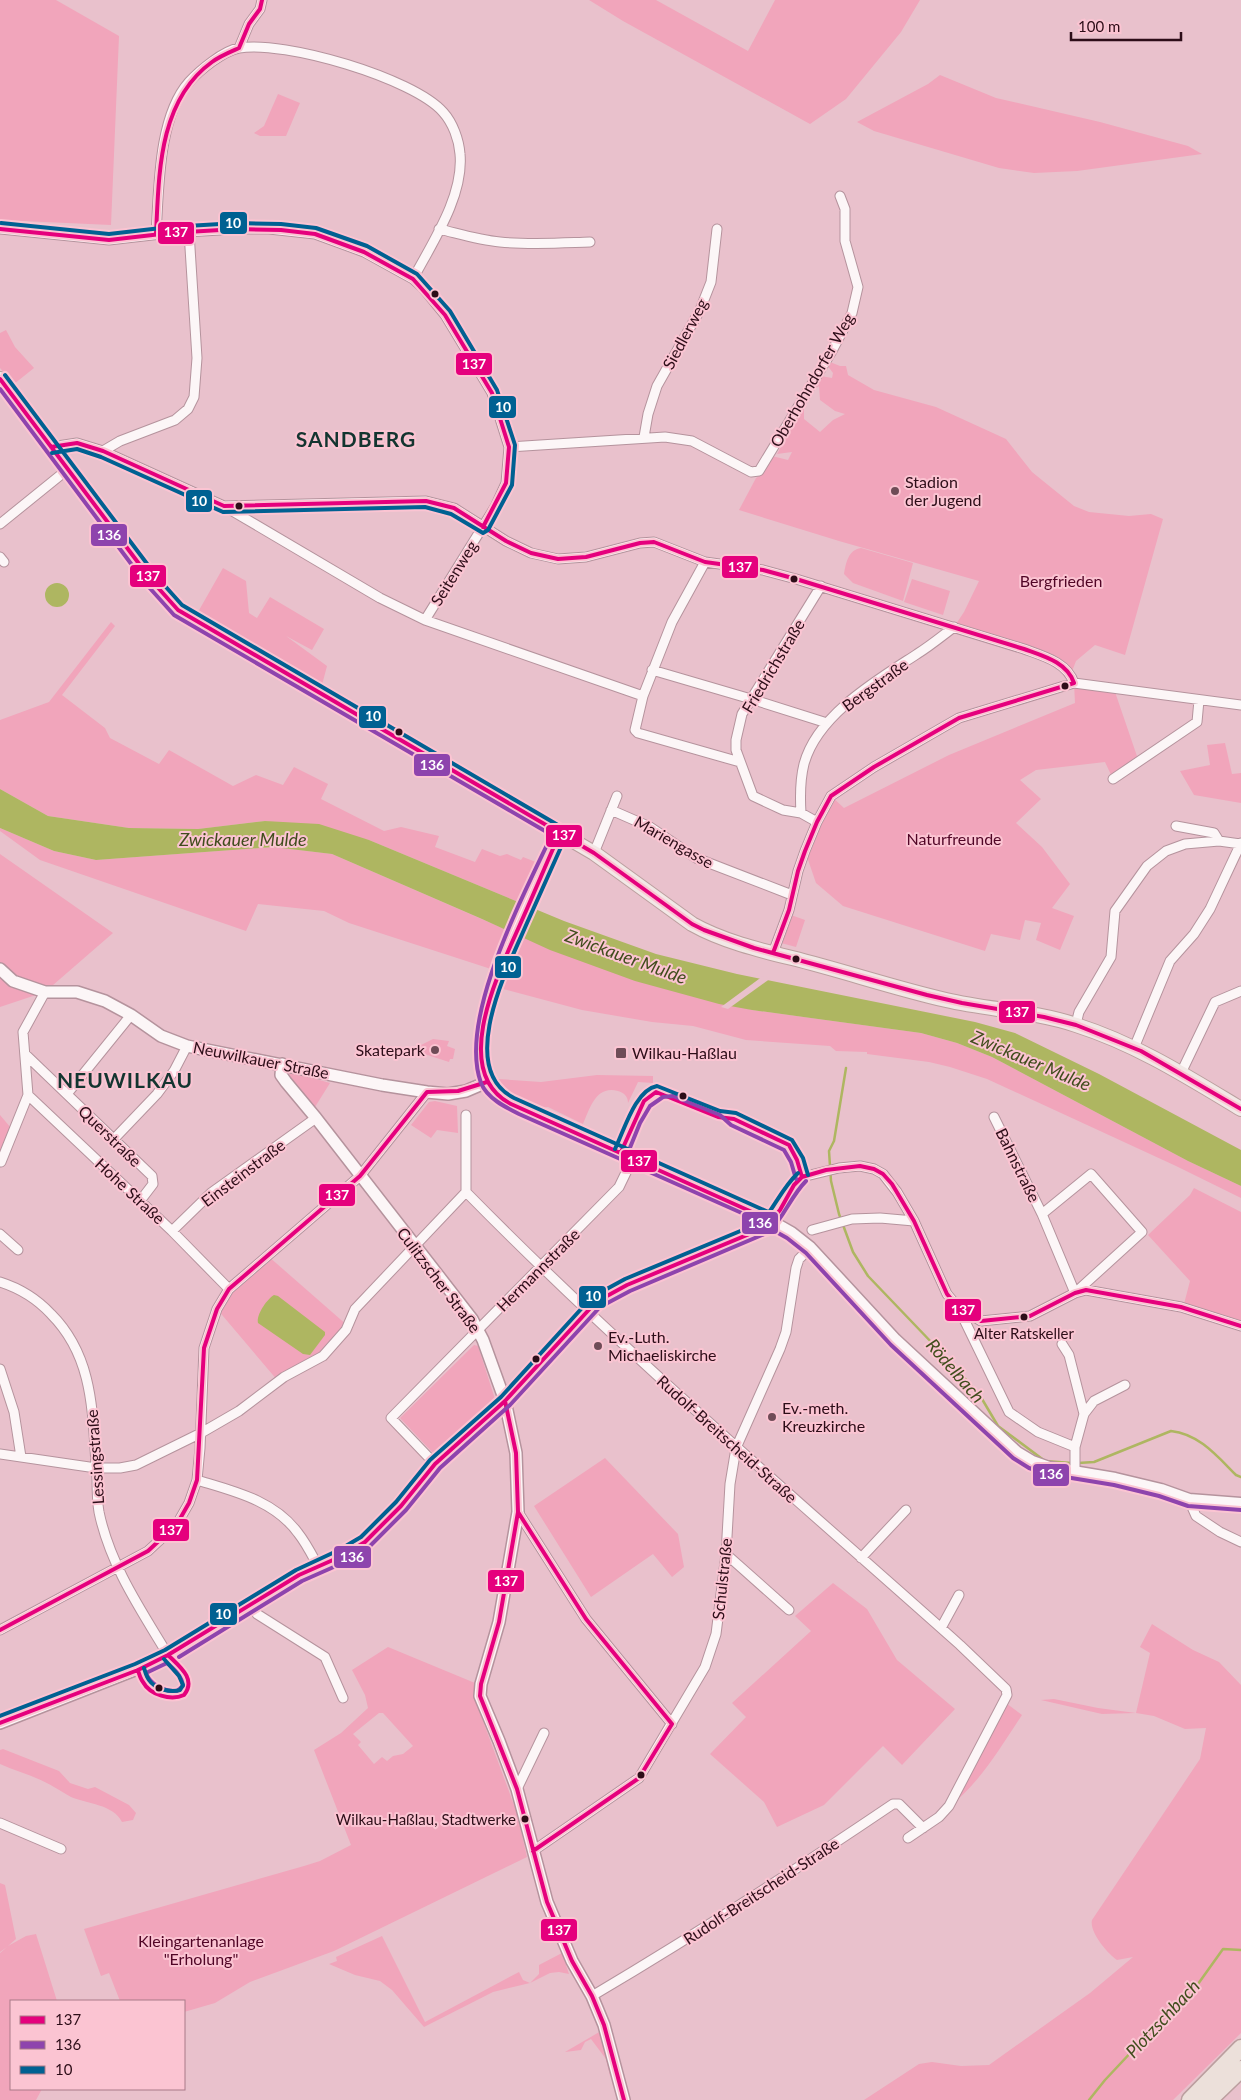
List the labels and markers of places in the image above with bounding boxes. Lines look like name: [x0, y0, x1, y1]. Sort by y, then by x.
unlabelled marker: [430, 289, 440, 299]
place label: Stadion der Jugend: [905, 472, 982, 509]
marker: Stadion der Jugend: [889, 485, 901, 497]
unlabelled marker: [234, 501, 244, 511]
unlabelled marker: [789, 574, 799, 584]
unlabelled marker: [1060, 681, 1070, 691]
unlabelled marker: [394, 727, 404, 737]
unlabelled marker: [791, 954, 801, 964]
place label: Skatepark: [355, 1040, 426, 1059]
place label: Wilkau-Haßlau: [632, 1043, 737, 1062]
marker: Skatepark: [429, 1044, 441, 1056]
marker: Wilkau-Haßlau: [614, 1046, 628, 1060]
unlabelled marker: [678, 1091, 688, 1101]
marker: Alter Ratskeller: [1019, 1312, 1029, 1322]
place label: Alter Ratskeller: [974, 1324, 1075, 1342]
place label: Ev.-Luth. Michaeliskirche: [608, 1327, 717, 1364]
marker: Ev.-Luth. Michaeliskirche: [592, 1340, 604, 1352]
unlabelled marker: [531, 1354, 541, 1364]
place label: Ev.-meth. Kreuzkirche: [782, 1398, 865, 1435]
marker: Ev.-meth. Kreuzkirche: [766, 1411, 778, 1423]
unlabelled marker: [154, 1683, 164, 1693]
unlabelled marker: [636, 1770, 646, 1780]
place label: Wilkau-Haßlau, Stadtwerke: [336, 1810, 516, 1828]
marker: Wilkau-Haßlau, Stadtwerke: [520, 1814, 530, 1824]

